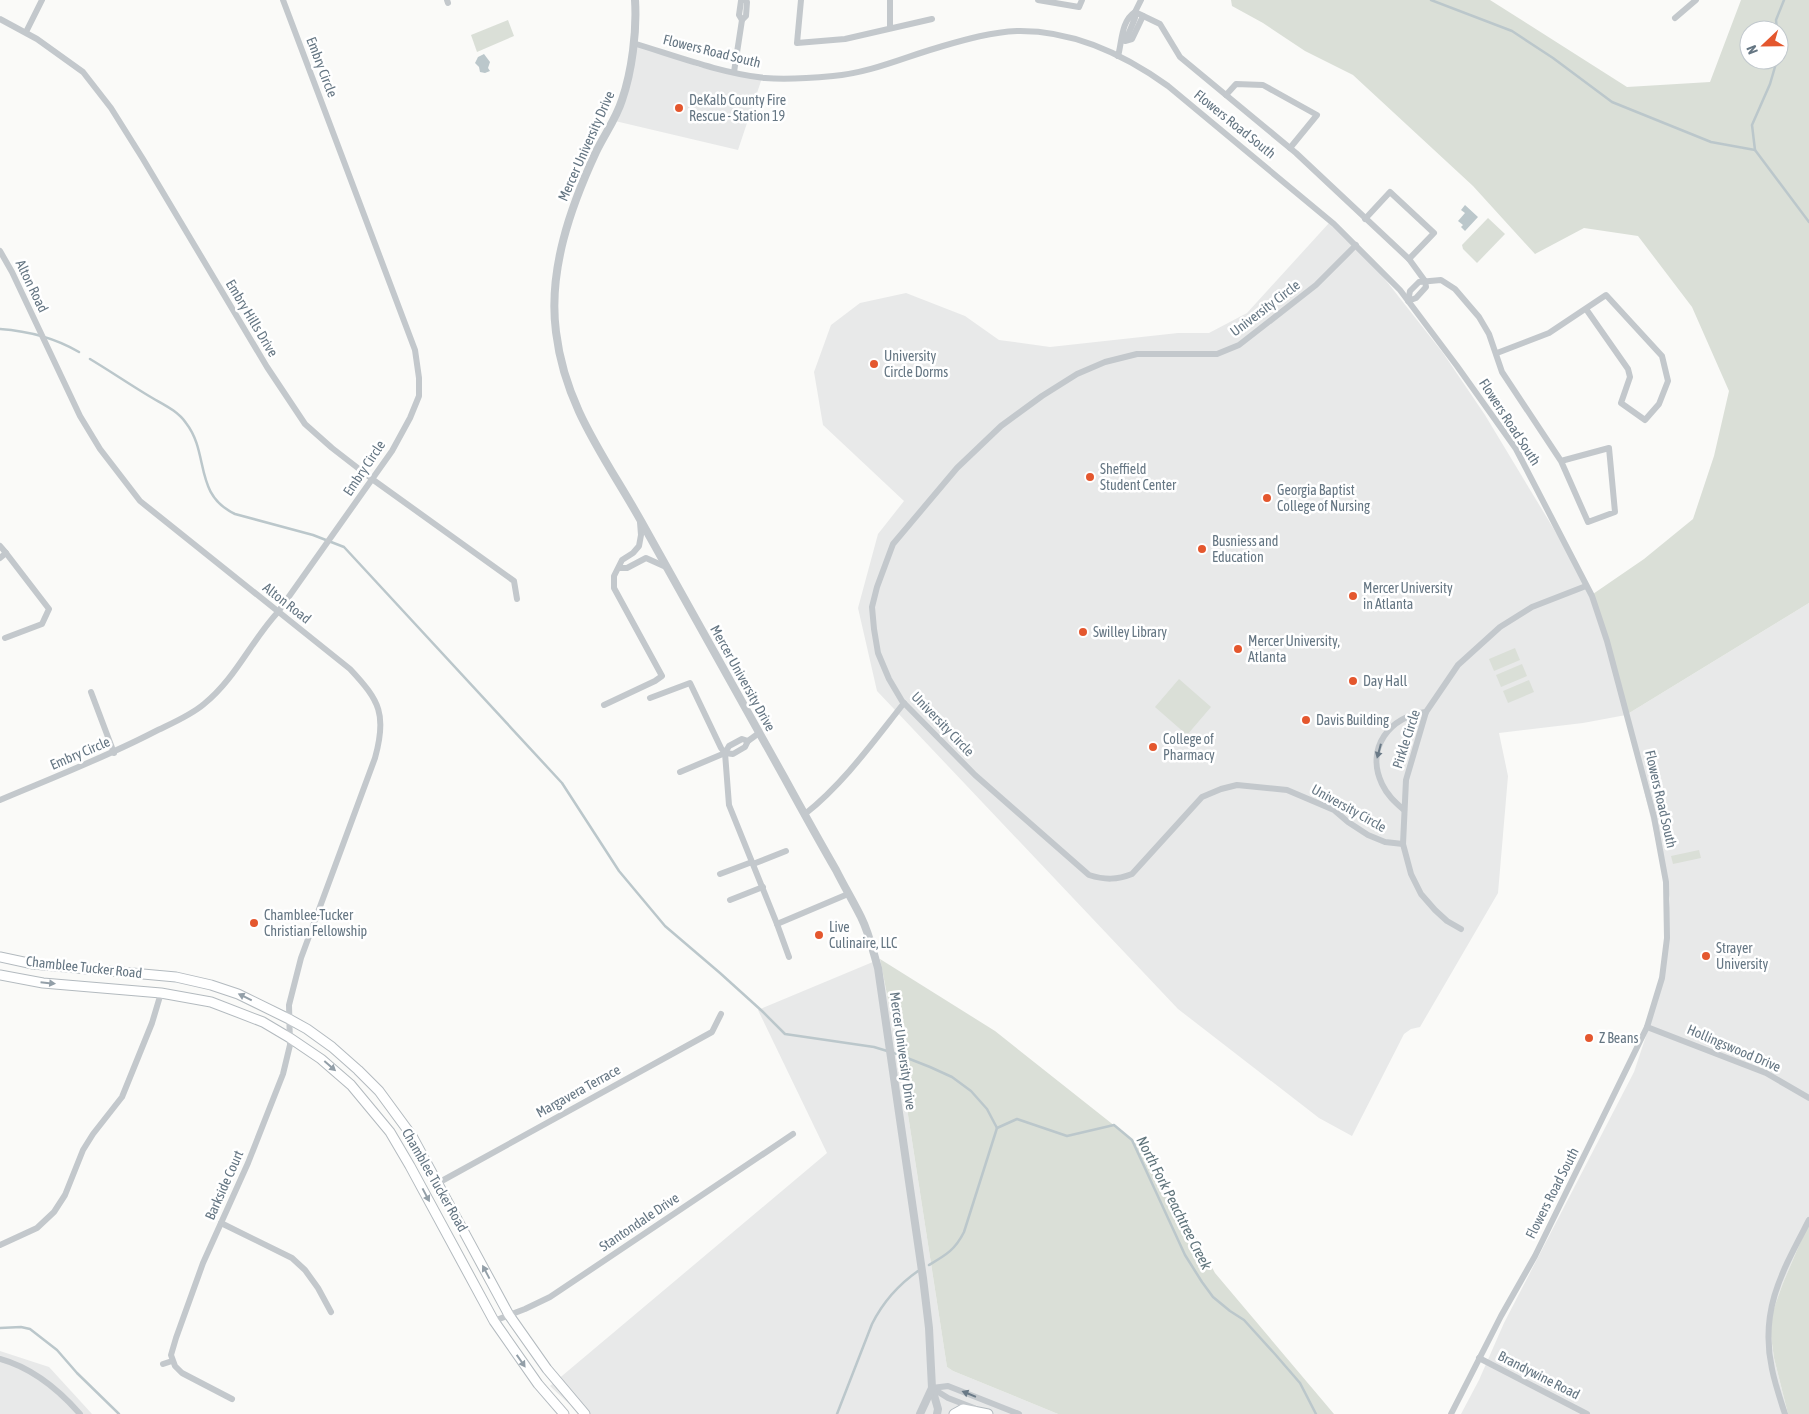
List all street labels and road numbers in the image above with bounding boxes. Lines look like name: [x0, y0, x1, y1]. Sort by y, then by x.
street label: Flowers Road South: [662, 31, 762, 71]
street label: Embry Circle: [303, 35, 341, 99]
street label: Flowers Road South: [1191, 86, 1279, 162]
street label: Mercer University Drive: [555, 88, 617, 204]
street label: Alton Road: [12, 257, 52, 315]
street label: Embry Hills Drive: [223, 276, 281, 360]
street label: University Circle: [1227, 277, 1303, 339]
street label: Flowers Road South: [1476, 376, 1544, 468]
street label: Embry Circle: [340, 437, 388, 499]
street label: Alton Road: [260, 579, 314, 627]
street label: Mercer University Drive: [707, 622, 779, 734]
street label: University Circle: [908, 689, 978, 759]
street label: Pirkle Circle: [1389, 708, 1423, 770]
street label: Embry Circle: [48, 733, 112, 773]
street label: Flowers Road South: [1642, 749, 1680, 849]
street label: University Circle: [1309, 781, 1389, 835]
street label: Chamblee Tucker Road: [25, 953, 143, 981]
street label: Mercer University Drive: [887, 991, 919, 1111]
street label: Hollingswood Drive: [1685, 1021, 1783, 1075]
street label: Margavera Terrace: [533, 1061, 623, 1121]
street label: Chamblee Tucker Road: [399, 1125, 471, 1235]
street label: Flowers Road South: [1522, 1145, 1582, 1241]
street label: Barkside Court: [202, 1148, 246, 1222]
street label: Stantondale Drive: [596, 1189, 682, 1255]
street label: Brandywine Road: [1495, 1348, 1583, 1402]

